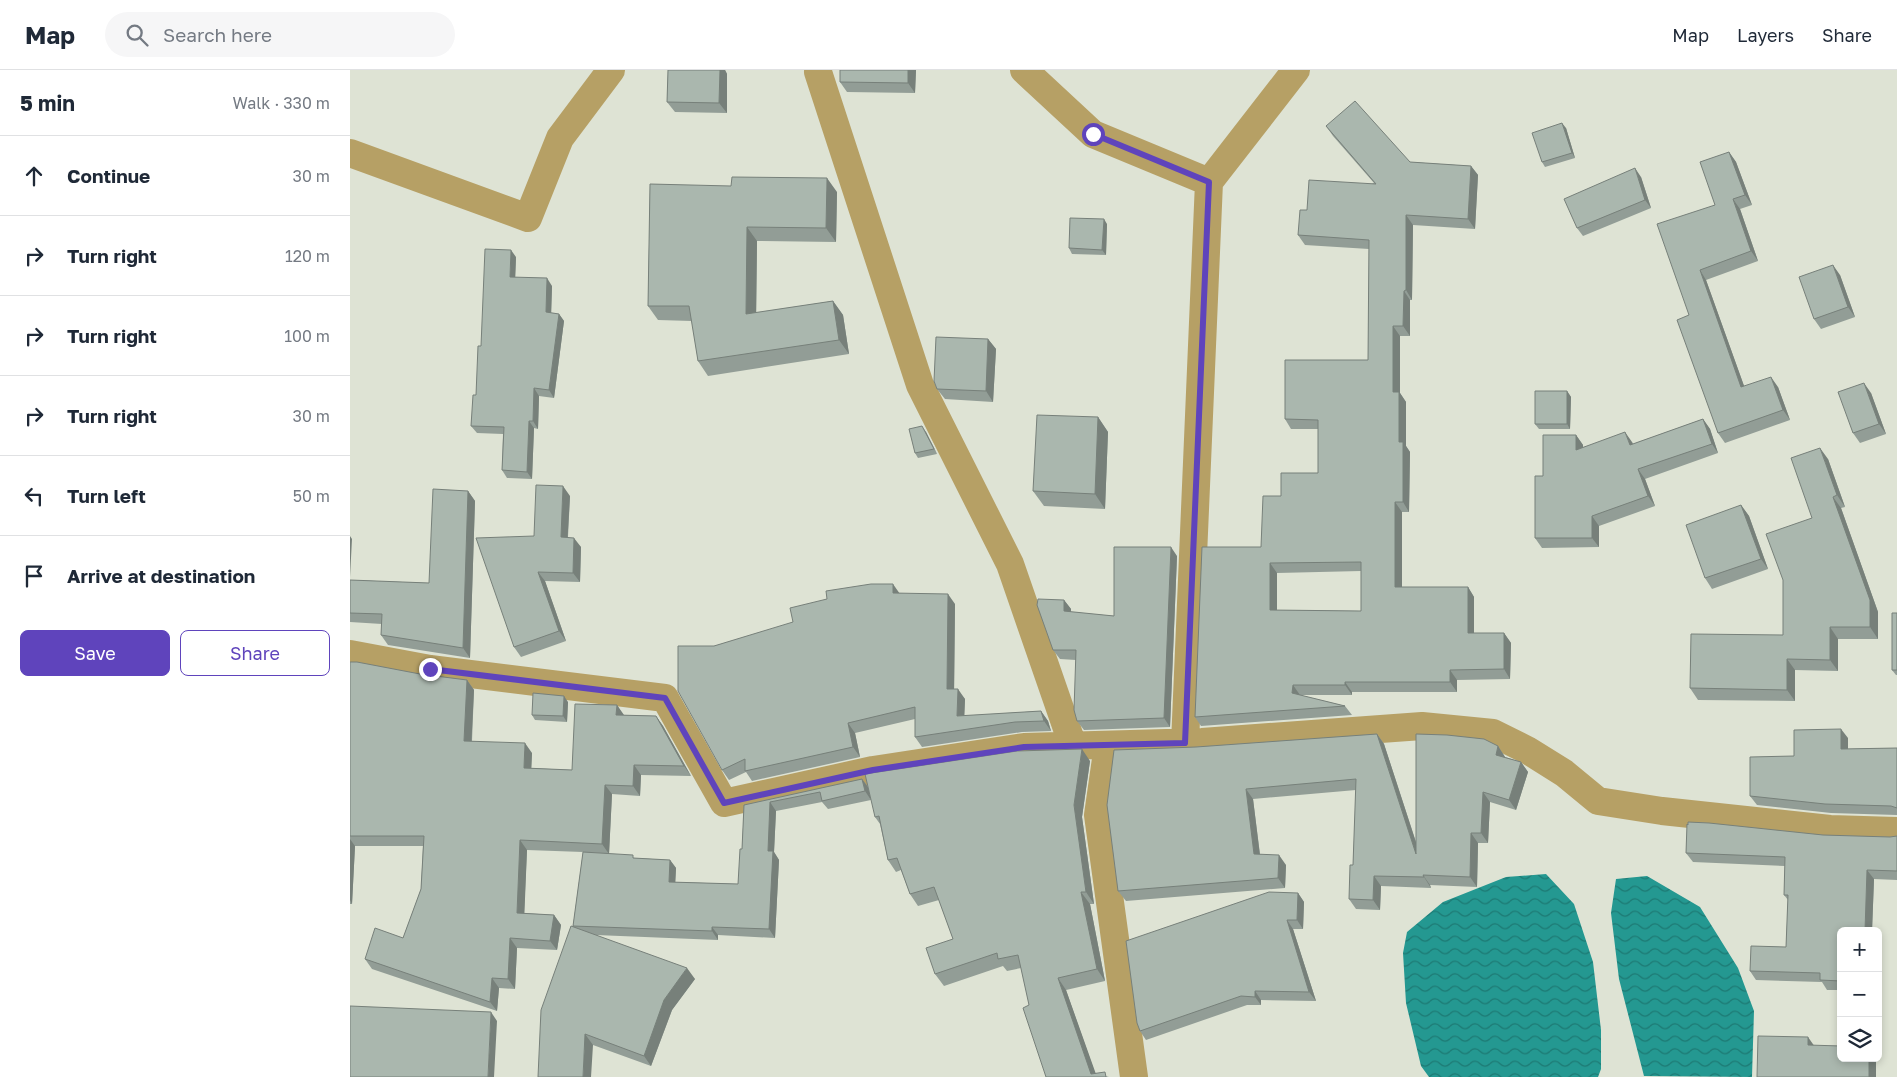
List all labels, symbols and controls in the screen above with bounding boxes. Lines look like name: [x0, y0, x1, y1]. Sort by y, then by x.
search box: [105, 12, 455, 57]
text: Map: [25, 20, 75, 49]
icon: search: [123, 21, 151, 49]
text: Search here: [163, 23, 272, 46]
text: Map: [1672, 24, 1709, 46]
text: Layers: [1737, 24, 1794, 46]
text: Share: [1822, 24, 1872, 46]
text: 5 min: [20, 90, 75, 116]
text: Walk · 330 m: [232, 93, 330, 113]
route start: [1082, 123, 1105, 146]
icon: ahead: [20, 162, 48, 190]
text: Continue: [67, 164, 150, 187]
text: 30 m: [293, 166, 330, 186]
icon: right: [20, 242, 48, 270]
text: Turn right: [67, 244, 157, 267]
text: 120 m: [285, 246, 330, 266]
icon: right: [20, 322, 48, 350]
text: Turn right: [67, 324, 157, 347]
text: 100 m: [284, 326, 330, 346]
icon: right: [20, 402, 48, 430]
text: Turn right: [67, 404, 157, 427]
text: 30 m: [293, 406, 330, 426]
icon: left: [20, 482, 48, 510]
text: Turn left: [67, 484, 146, 507]
text: 50 m: [293, 486, 330, 506]
icon: arrive: [20, 562, 48, 590]
text: Arrive at destination: [67, 564, 255, 587]
button: Save: [20, 630, 170, 676]
button: Share: [180, 630, 330, 676]
route end: [419, 658, 442, 681]
map controls: [1837, 927, 1882, 1062]
button: +: [1837, 927, 1882, 972]
button: −: [1837, 972, 1882, 1017]
button: layers: [1837, 1017, 1882, 1062]

